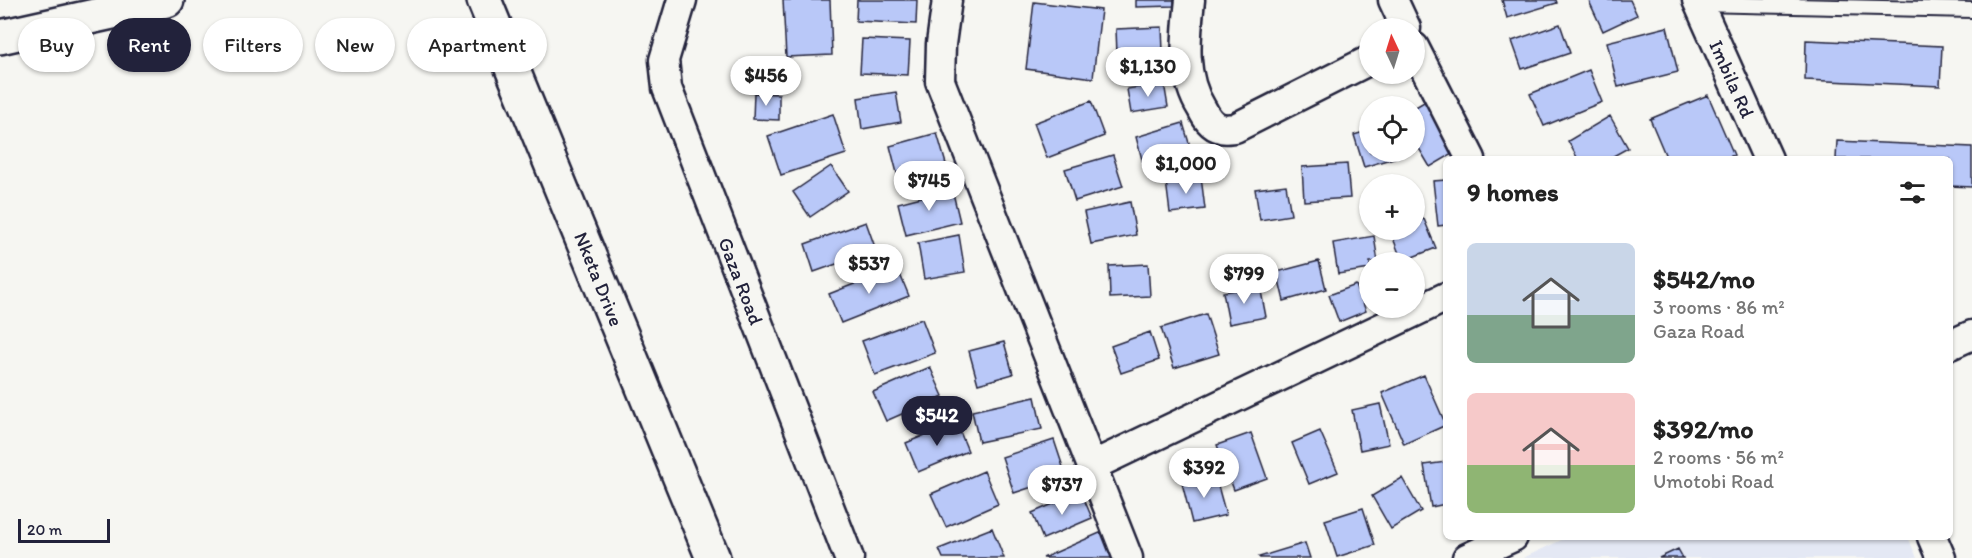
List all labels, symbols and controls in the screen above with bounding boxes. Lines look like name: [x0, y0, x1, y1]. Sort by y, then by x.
chip: Buy: [18, 18, 95, 72]
chip: Rent: [107, 18, 191, 72]
chip: Filters: [203, 18, 303, 72]
chip: New: [315, 18, 395, 72]
chip: Apartment: [407, 18, 547, 72]
north arrow: [1359, 18, 1425, 84]
map controls: [1359, 18, 1425, 318]
street label: Imbila Rd: [1704, 36, 1760, 122]
pin: $1,130: [1099, 47, 1197, 98]
text: $1,130: [1120, 54, 1176, 78]
pin: $456: [730, 56, 802, 107]
text: $456: [744, 63, 788, 87]
button: locate: [1359, 96, 1425, 162]
pin: $1,000: [1137, 144, 1235, 195]
text: $1,000: [1155, 151, 1217, 175]
pin: $745: [893, 161, 965, 212]
text: $745: [908, 168, 950, 192]
button: +: [1359, 174, 1425, 240]
text: 9 homes: [1467, 176, 1559, 208]
icon: filters: [1896, 176, 1929, 209]
street label: Nketa Drive: [569, 228, 629, 330]
street label: Gaza Road: [713, 234, 769, 328]
pin: $537: [833, 244, 905, 295]
text: $537: [848, 251, 890, 275]
button: −: [1359, 252, 1425, 318]
pin: $799: [1208, 254, 1280, 305]
text: $799: [1224, 261, 1264, 285]
text: $542/mo: [1653, 263, 1755, 295]
icon: home: [1515, 267, 1587, 339]
text: 3 rooms · 86 m²: [1653, 295, 1785, 319]
text: Gaza Road: [1653, 319, 1745, 343]
pin: $542: [901, 396, 973, 447]
text: $542: [915, 403, 959, 427]
text: $392/mo: [1653, 413, 1754, 445]
icon: home: [1515, 417, 1587, 489]
text: 2 rooms · 56 m²: [1653, 445, 1784, 469]
pin: $392: [1168, 448, 1240, 499]
text: $392: [1183, 455, 1225, 479]
pin: $737: [1026, 465, 1098, 516]
text: Umotobi Road: [1653, 469, 1774, 493]
text: $737: [1042, 472, 1082, 496]
scale bar: [18, 516, 110, 544]
text: 20 m: [27, 520, 62, 539]

